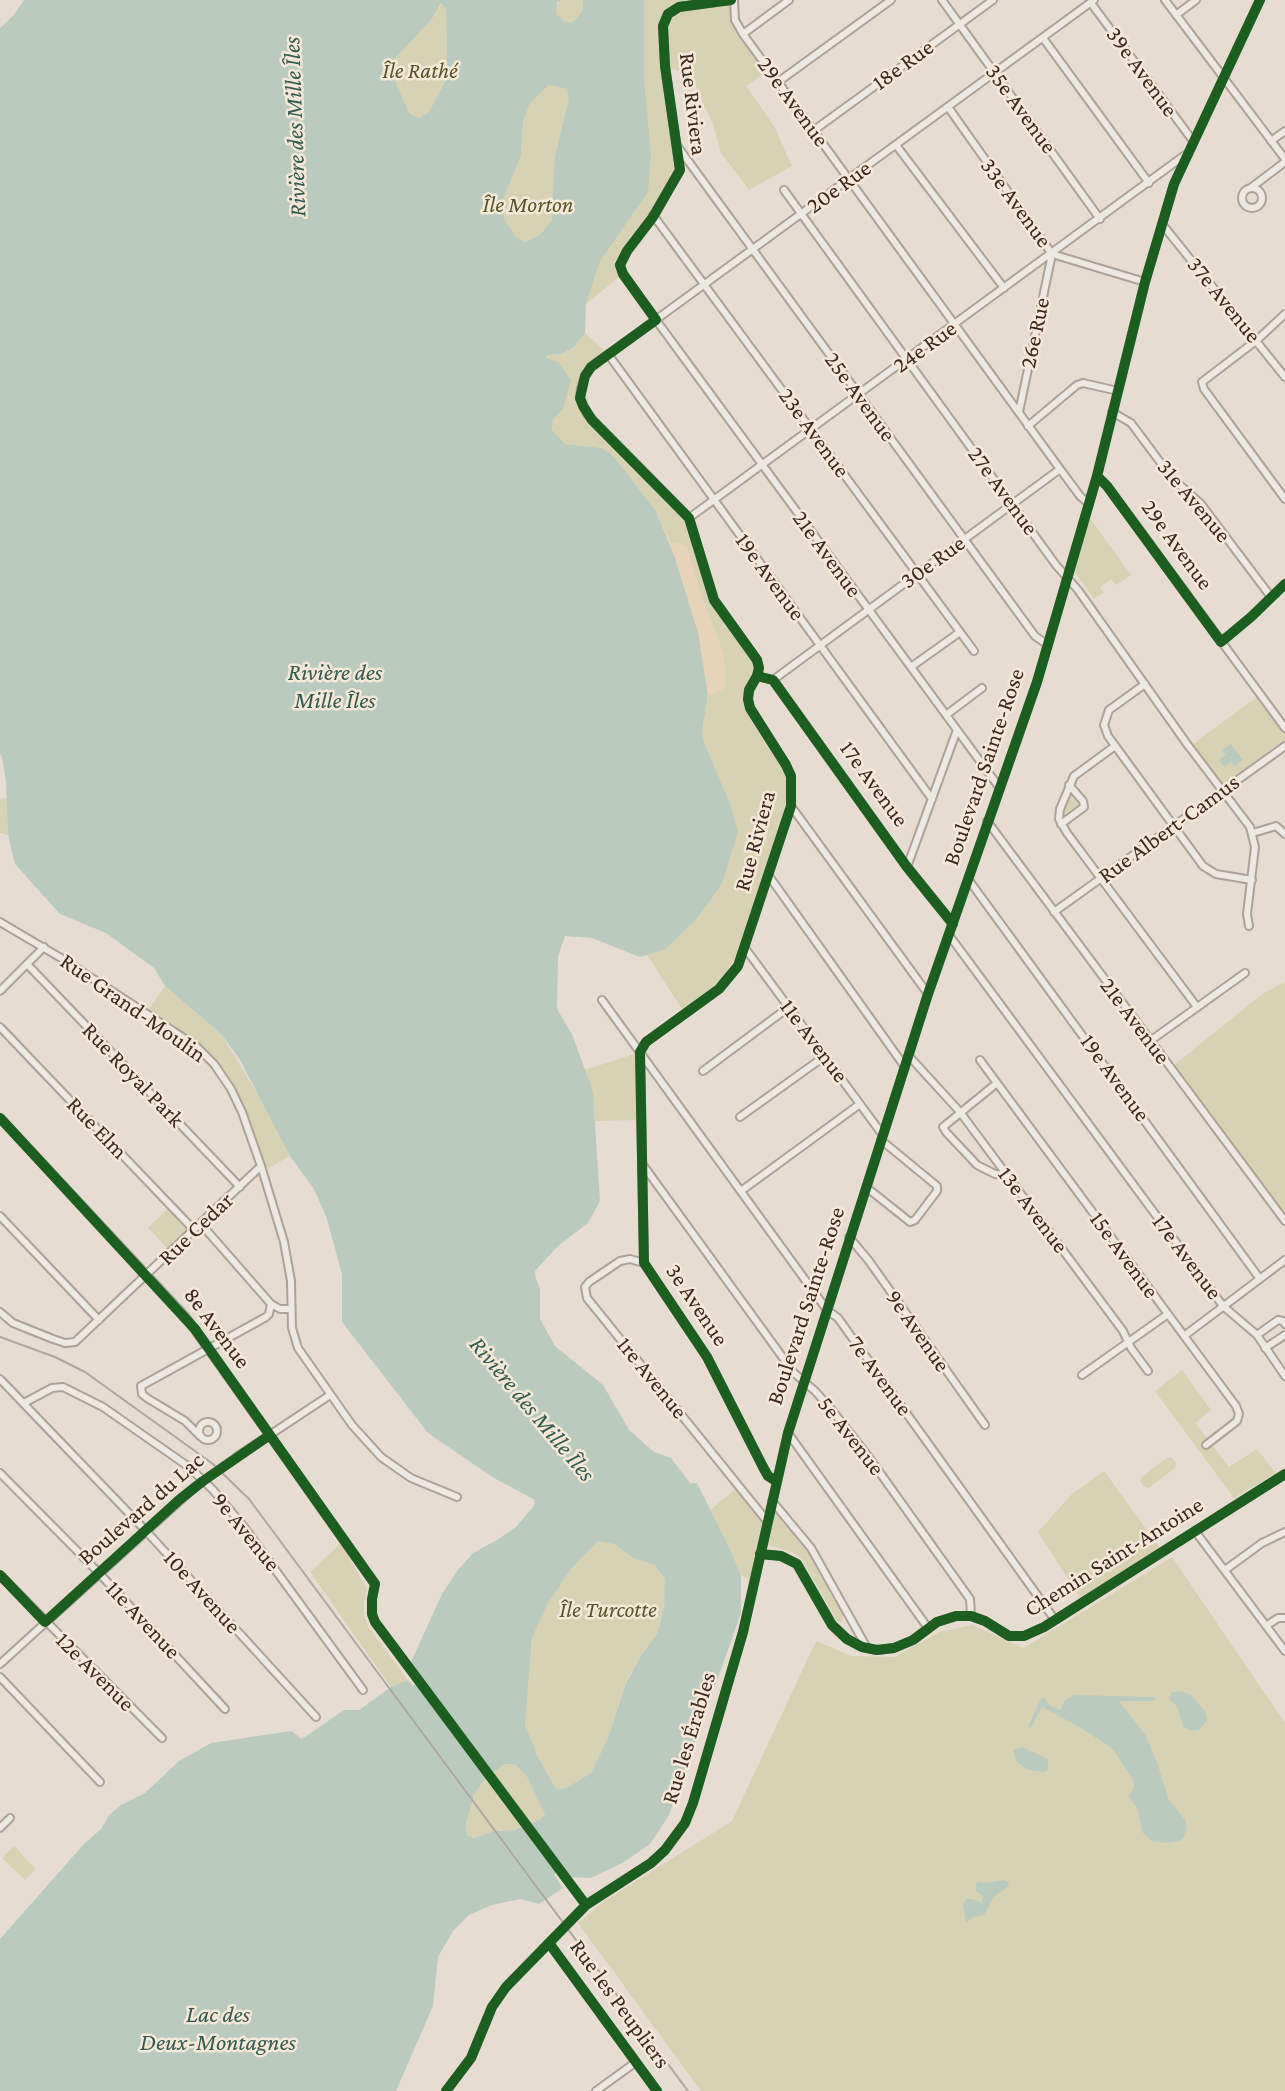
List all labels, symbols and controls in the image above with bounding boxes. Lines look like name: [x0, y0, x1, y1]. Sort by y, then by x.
street label: 39e Avenue: [1100, 22, 1184, 122]
street label: 18e Rue: [867, 33, 939, 97]
water label: Rivière des Mille Îles: [277, 36, 313, 218]
street label: Rue Riviera: [673, 51, 713, 157]
street label: 29e Avenue: [751, 51, 835, 153]
park label: Île Rathé: [382, 57, 458, 85]
street label: 35e Avenue: [979, 59, 1063, 159]
street label: 33e Avenue: [974, 153, 1058, 253]
street label: 20e Rue: [801, 154, 877, 220]
park label: Île Morton: [483, 191, 573, 219]
street label: 37e Avenue: [1181, 251, 1267, 349]
street label: 26e Rue: [1014, 295, 1056, 371]
street label: 24e Rue: [888, 315, 962, 379]
street label: 25e Avenue: [818, 347, 902, 447]
street label: 23e Avenue: [772, 383, 856, 483]
street label: 27e Avenue: [962, 441, 1044, 541]
street label: 31e Avenue: [1151, 454, 1237, 548]
street label: 29e Avenue: [1135, 494, 1219, 596]
street label: 21e Avenue: [786, 505, 868, 603]
street label: 19e Avenue: [729, 528, 811, 626]
street label: 30e Rue: [895, 529, 971, 595]
water label: Rivière des Mille Îles: [288, 659, 382, 715]
street label: Boulevard Sainte-Rose: [937, 665, 1031, 869]
street label: 17e Avenue: [833, 736, 915, 832]
street label: Rue Albert-Camus: [1093, 768, 1245, 890]
street label: Rue Riviera: [728, 788, 782, 894]
street label: Rue Grand-Moulin: [55, 947, 211, 1069]
street label: 21e Avenue: [1094, 972, 1176, 1070]
street label: 11e Avenue: [774, 994, 854, 1088]
street label: Rue Royal Park: [76, 1017, 190, 1133]
street label: 19e Avenue: [1074, 1029, 1156, 1127]
street label: Rue Elm: [61, 1091, 133, 1165]
street label: 13e Avenue: [992, 1161, 1074, 1259]
street label: Rue Cedar: [153, 1187, 239, 1271]
street label: Boulevard Sainte-Rose: [761, 1204, 851, 1408]
street label: 15e Avenue: [1083, 1206, 1165, 1304]
street label: 17e Avenue: [1146, 1209, 1228, 1305]
street label: 3e Avenue: [660, 1259, 734, 1351]
street label: 8e Avenue: [178, 1282, 256, 1374]
street label: 9e Avenue: [880, 1285, 956, 1377]
water label: Rivière des Mille Îles: [463, 1331, 601, 1487]
street label: 1re Avenue: [611, 1331, 693, 1425]
street label: 7e Avenue: [842, 1331, 918, 1421]
street label: 5e Avenue: [811, 1391, 891, 1481]
street label: Boulevard du Lac: [72, 1447, 210, 1571]
street label: 9e Avenue: [206, 1487, 286, 1577]
street label: Chemin Saint-Antoine: [1020, 1491, 1208, 1623]
street label: 10e Avenue: [157, 1545, 247, 1639]
street label: 11e Avenue: [100, 1575, 186, 1665]
park label: Île Turcotte: [559, 1596, 657, 1624]
street label: 12e Avenue: [50, 1627, 140, 1717]
street label: Rue les Érables: [656, 1669, 722, 1807]
street label: Rue les Peupliers: [564, 1934, 676, 2074]
water label: Lac des Deux-Montagnes: [140, 2001, 296, 2057]

